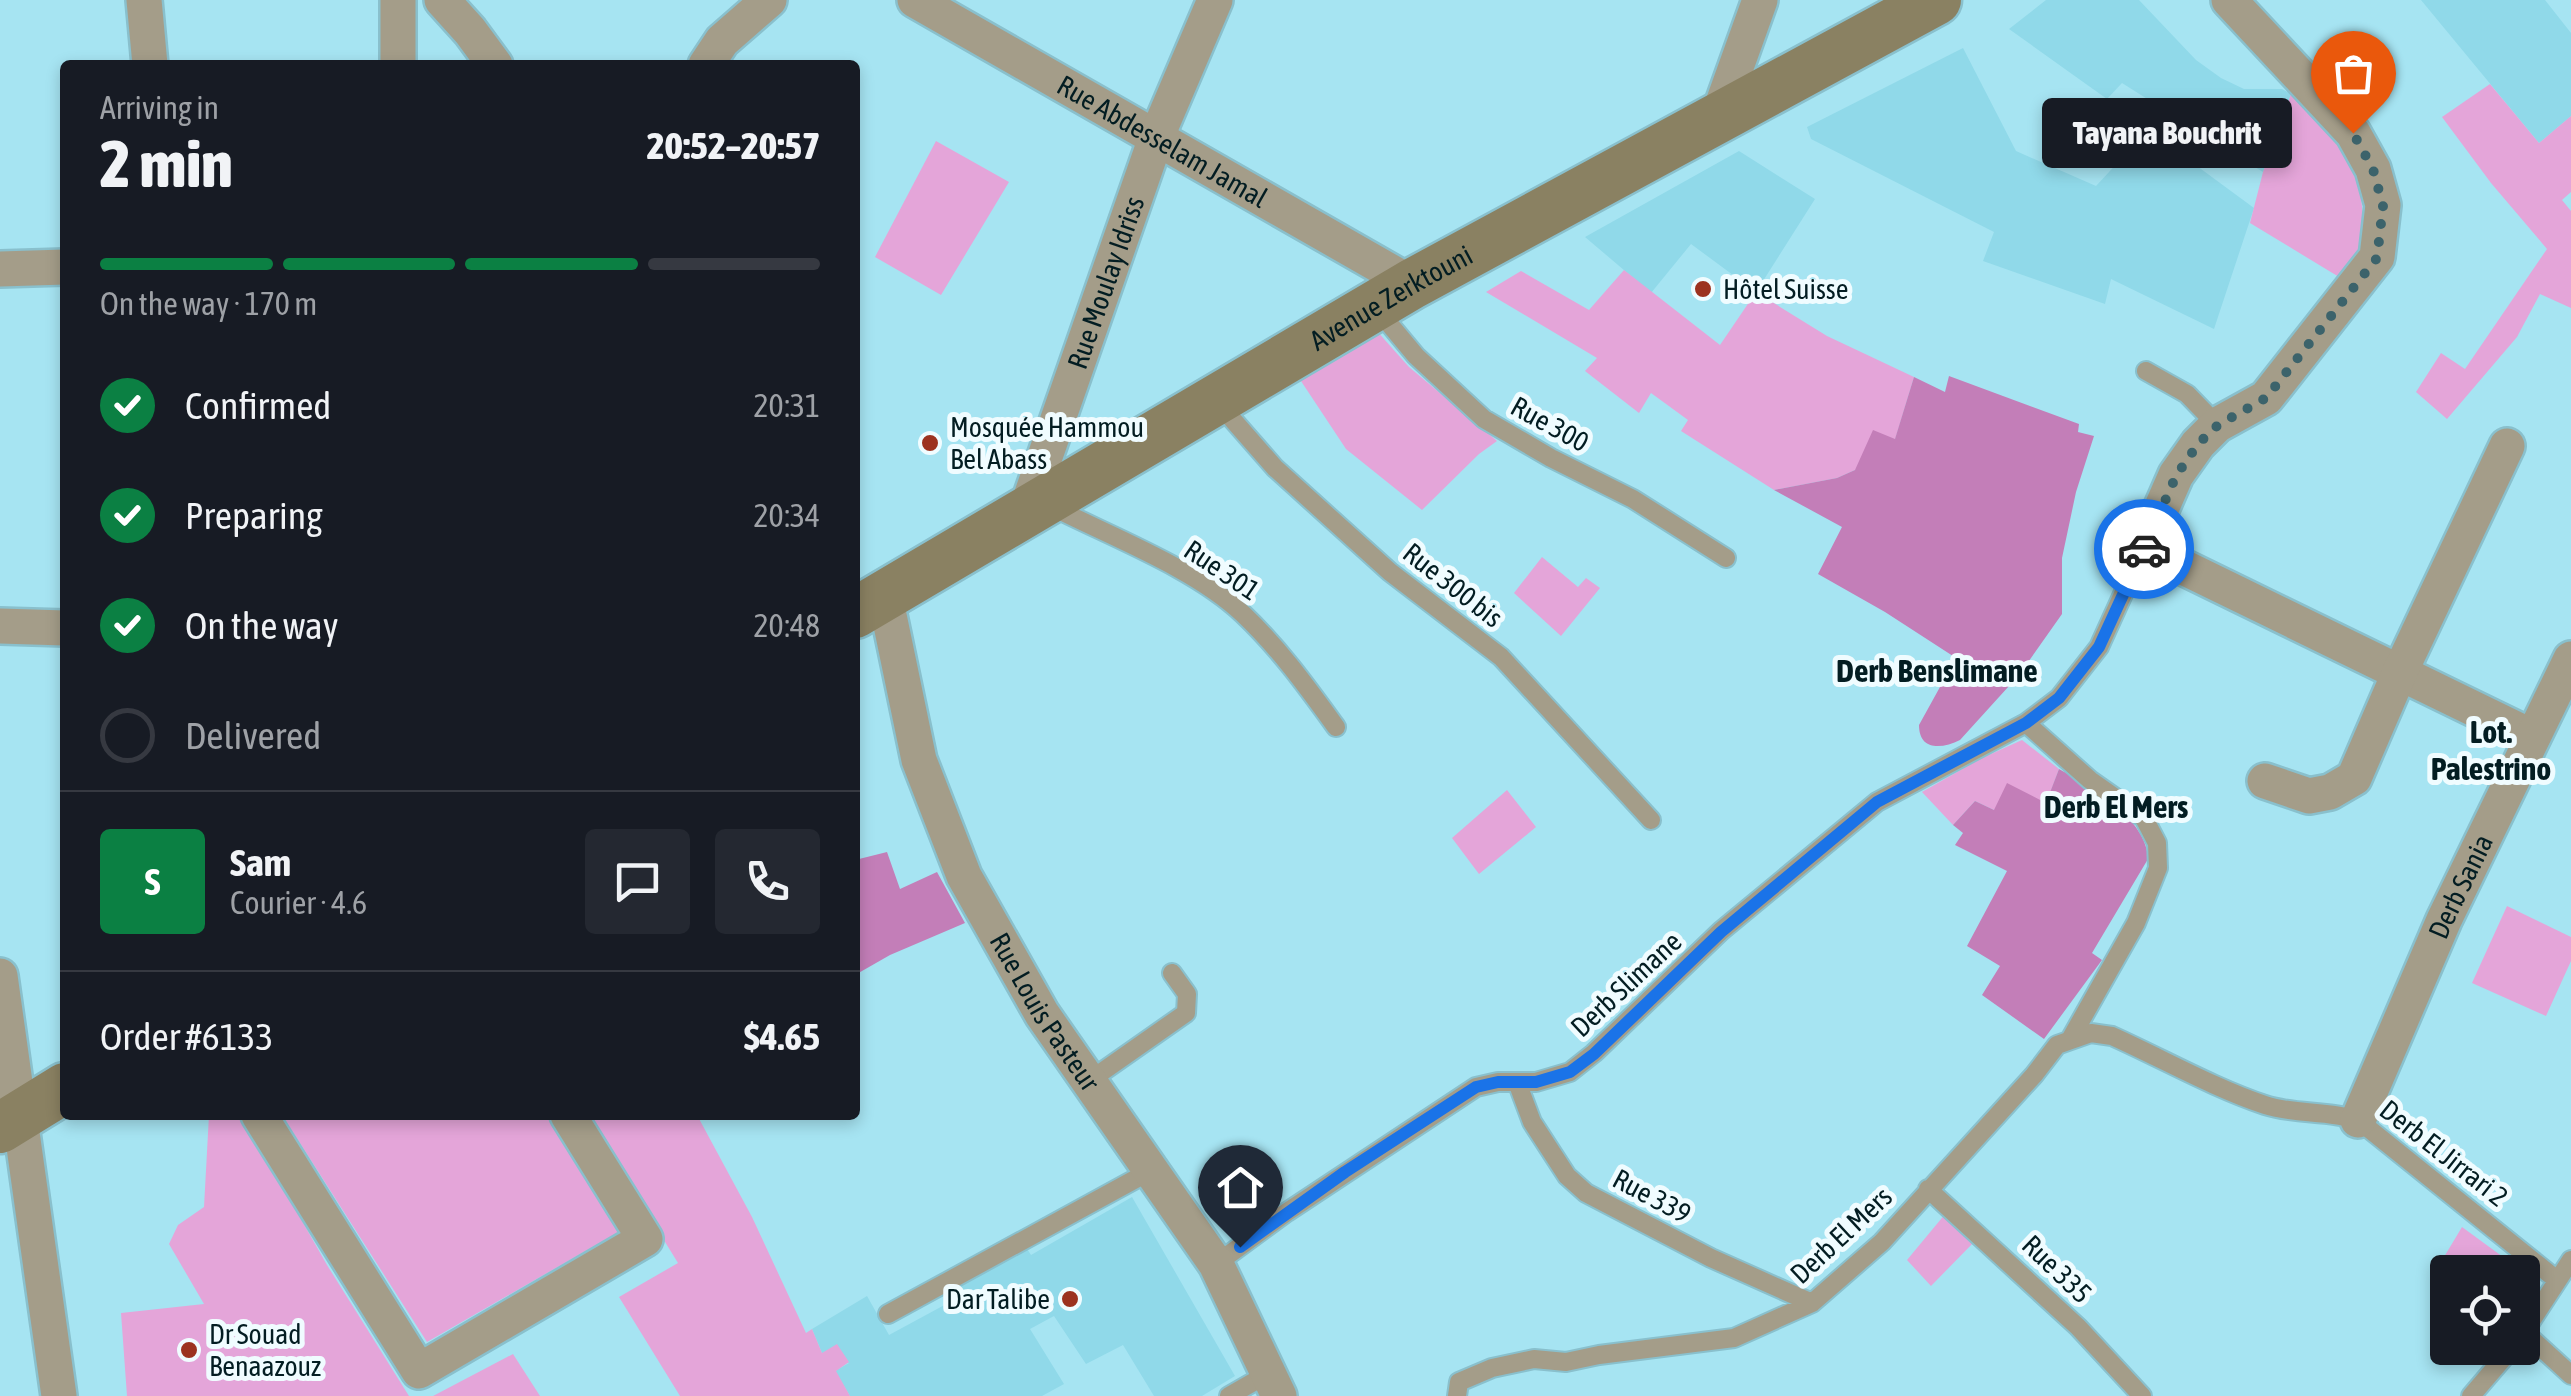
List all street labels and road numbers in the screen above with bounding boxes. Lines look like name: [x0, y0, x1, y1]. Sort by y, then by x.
street label: Rue Abdesselam Jamal: [1052, 69, 1274, 214]
street label: Rue Moulay Idriss: [1061, 192, 1150, 373]
street label: Avenue Zerktouni: [1304, 238, 1478, 357]
street label: Rue 300: [1506, 390, 1594, 458]
street label: Rue 301: [1178, 533, 1266, 607]
street label: Rue 300 bis: [1397, 536, 1509, 634]
street label: Derb Sania: [2422, 829, 2499, 943]
street label: Derb Slimane: [1564, 925, 1688, 1043]
street label: Rue Louis Pasteur: [984, 927, 1107, 1097]
street label: Derb El Jirrari 2: [2374, 1093, 2514, 1213]
street label: Rue 339: [1608, 1162, 1696, 1230]
street label: Derb El Mers: [1784, 1180, 1898, 1290]
street label: Rue 335: [2016, 1228, 2098, 1310]

